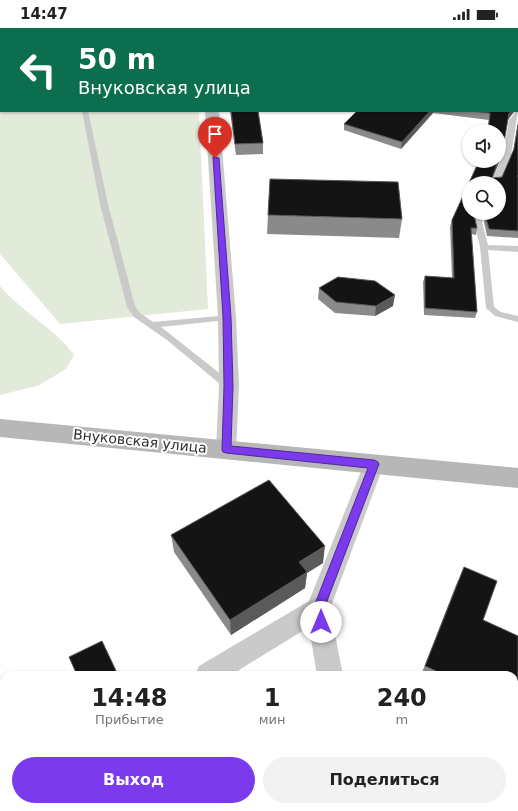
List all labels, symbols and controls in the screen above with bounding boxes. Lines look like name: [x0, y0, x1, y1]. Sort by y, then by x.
text: 14:47: [20, 5, 68, 23]
text: 50 m: [78, 43, 156, 76]
icon: left: [12, 44, 64, 96]
text: Внуковская улица: [78, 77, 251, 98]
pin: [198, 117, 232, 158]
icon: arrive: [204, 123, 226, 145]
map controls: [462, 124, 506, 220]
button: sound: [462, 124, 506, 168]
button: search: [462, 176, 506, 220]
street label: Внуковская улица: [72, 426, 208, 456]
position arrow: [300, 601, 342, 643]
text: 14:48: [91, 684, 168, 712]
text: 1: [264, 684, 280, 712]
text: 240: [377, 684, 427, 712]
text: Прибытие: [95, 712, 164, 727]
text: мин: [259, 712, 286, 727]
text: m: [395, 712, 408, 727]
button: Выход: [12, 757, 255, 803]
button: Поделиться: [263, 757, 506, 803]

